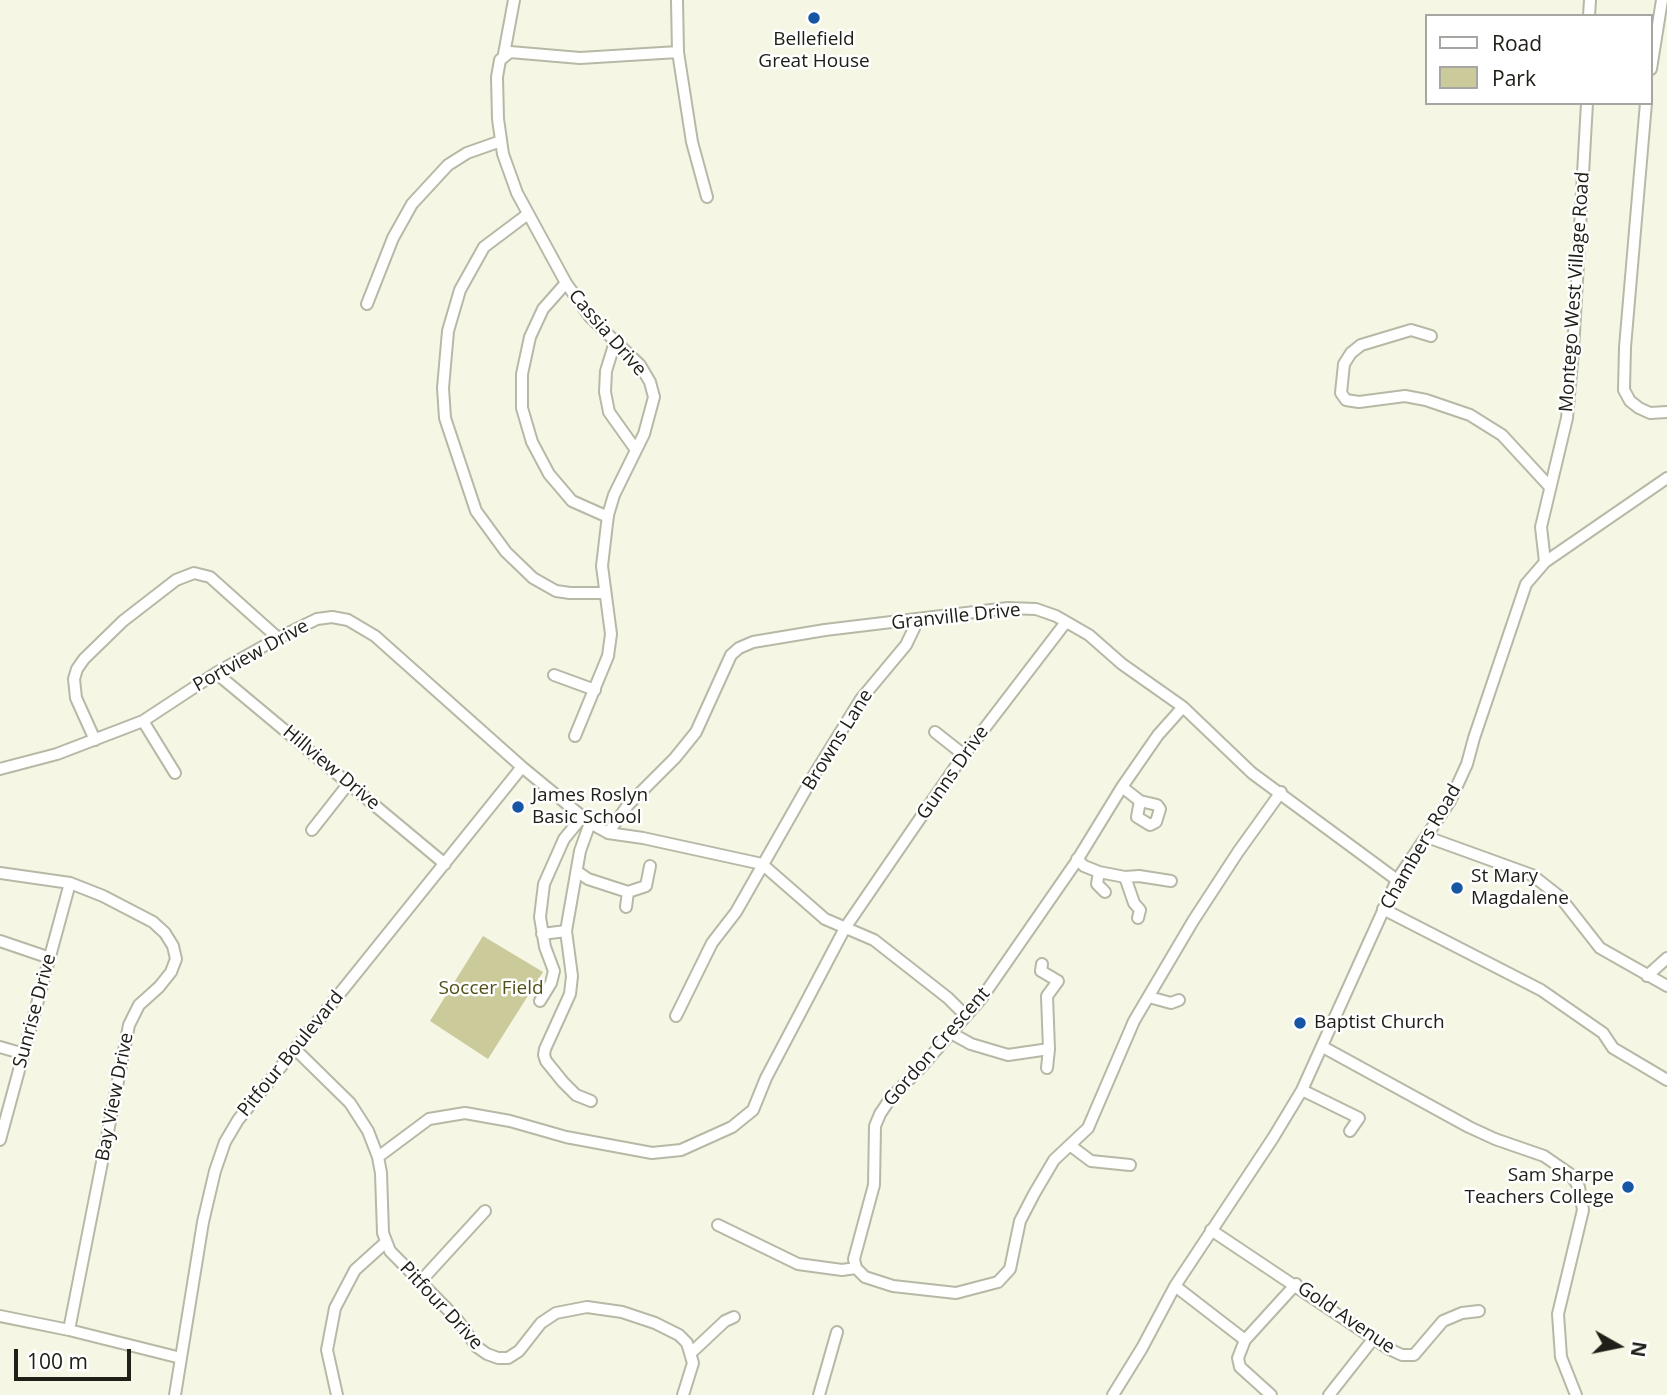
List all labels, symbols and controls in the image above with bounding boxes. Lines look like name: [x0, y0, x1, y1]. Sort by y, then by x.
marker: Bellefield Great House: [806, 10, 822, 26]
legend: [1426, 14, 1653, 105]
place label: Bellefield Great House: [758, 29, 870, 73]
text: Road: [1492, 29, 1542, 57]
text: Park: [1492, 64, 1536, 92]
street label: Montego West Village Road: [1555, 171, 1595, 413]
street label: Cassia Drive: [563, 285, 651, 381]
street label: Granville Drive: [890, 599, 1022, 635]
street label: Portview Drive: [189, 615, 313, 697]
street label: Browns Lane: [798, 685, 878, 795]
street label: Hillview Drive: [278, 721, 384, 815]
street label: Gunns Drive: [912, 722, 994, 824]
street label: Chambers Road: [1376, 780, 1466, 914]
place label: James Roslyn Basic School: [532, 785, 648, 829]
marker: James Roslyn Basic School: [510, 799, 526, 815]
place label: St Mary Magdalene: [1471, 866, 1569, 910]
marker: St Mary Magdalene: [1449, 880, 1465, 896]
street label: Sunrise Drive: [9, 951, 61, 1071]
park label: Soccer Field: [438, 978, 544, 1000]
street label: Gordon Crescent: [879, 983, 995, 1111]
street label: Pitfour Boulevard: [233, 986, 349, 1122]
place label: Baptist Church: [1314, 1012, 1445, 1034]
marker: Baptist Church: [1292, 1015, 1308, 1031]
street label: Bay View Drive: [91, 1031, 139, 1163]
place label: Sam Sharpe Teachers College: [1464, 1165, 1614, 1209]
marker: Sam Sharpe Teachers College: [1620, 1179, 1636, 1195]
street label: Pitfour Drive: [395, 1257, 487, 1355]
street label: Gold Avenue: [1293, 1277, 1399, 1359]
north arrow: [1583, 1311, 1653, 1381]
scale bar: [18, 1336, 135, 1380]
text: N: [1625, 1340, 1653, 1359]
text: 100 m: [27, 1347, 88, 1375]

